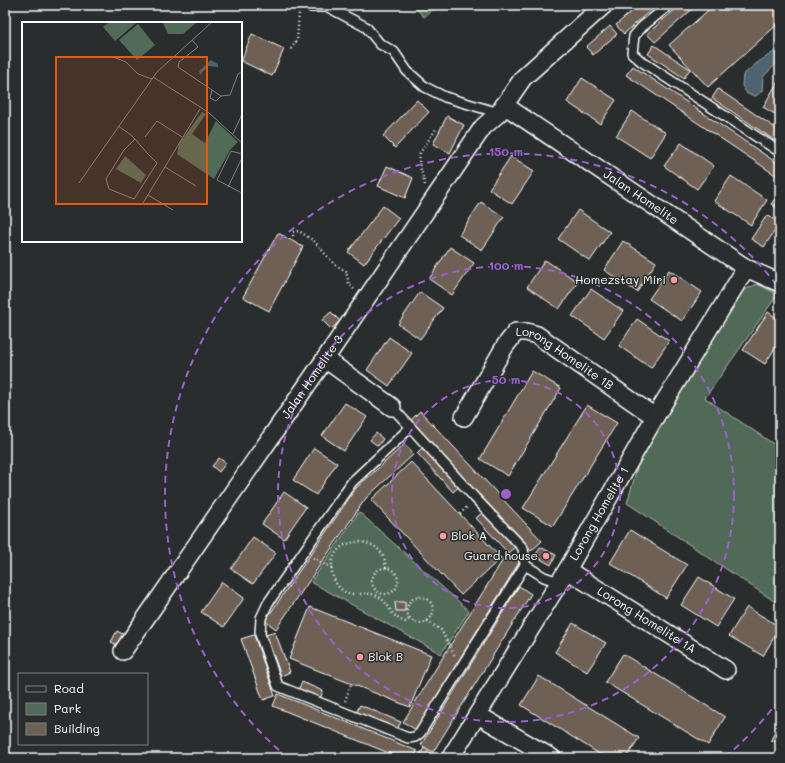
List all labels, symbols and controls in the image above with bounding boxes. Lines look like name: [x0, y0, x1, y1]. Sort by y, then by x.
inset map: [22, 22, 242, 242]
text: 150 m: [489, 143, 523, 159]
street label: Jalan Homelite: [601, 165, 682, 227]
text: 100 m: [489, 257, 523, 273]
place label: Homezstay Miri: [575, 271, 666, 287]
marker: Homezstay Miri: [669, 275, 679, 285]
street label: Lorong Homelite 1B: [516, 323, 617, 393]
street label: Jalan Homelite 3: [277, 332, 346, 421]
text: 50 m: [492, 371, 520, 387]
street label: Lorong Homelite 1: [565, 464, 632, 563]
centre of rings: [499, 487, 513, 501]
place label: Blok A: [451, 527, 487, 543]
marker: Blok A: [438, 531, 448, 541]
place label: Guard house: [464, 547, 538, 563]
marker: Guard house: [541, 551, 551, 561]
street label: Lorong Homelite 1A: [595, 582, 699, 656]
place label: Blok B: [368, 648, 403, 664]
marker: Blok B: [355, 652, 365, 662]
legend: [18, 673, 148, 745]
text: Road: [54, 680, 84, 696]
text: Park: [54, 700, 81, 716]
text: Building: [54, 720, 100, 736]

